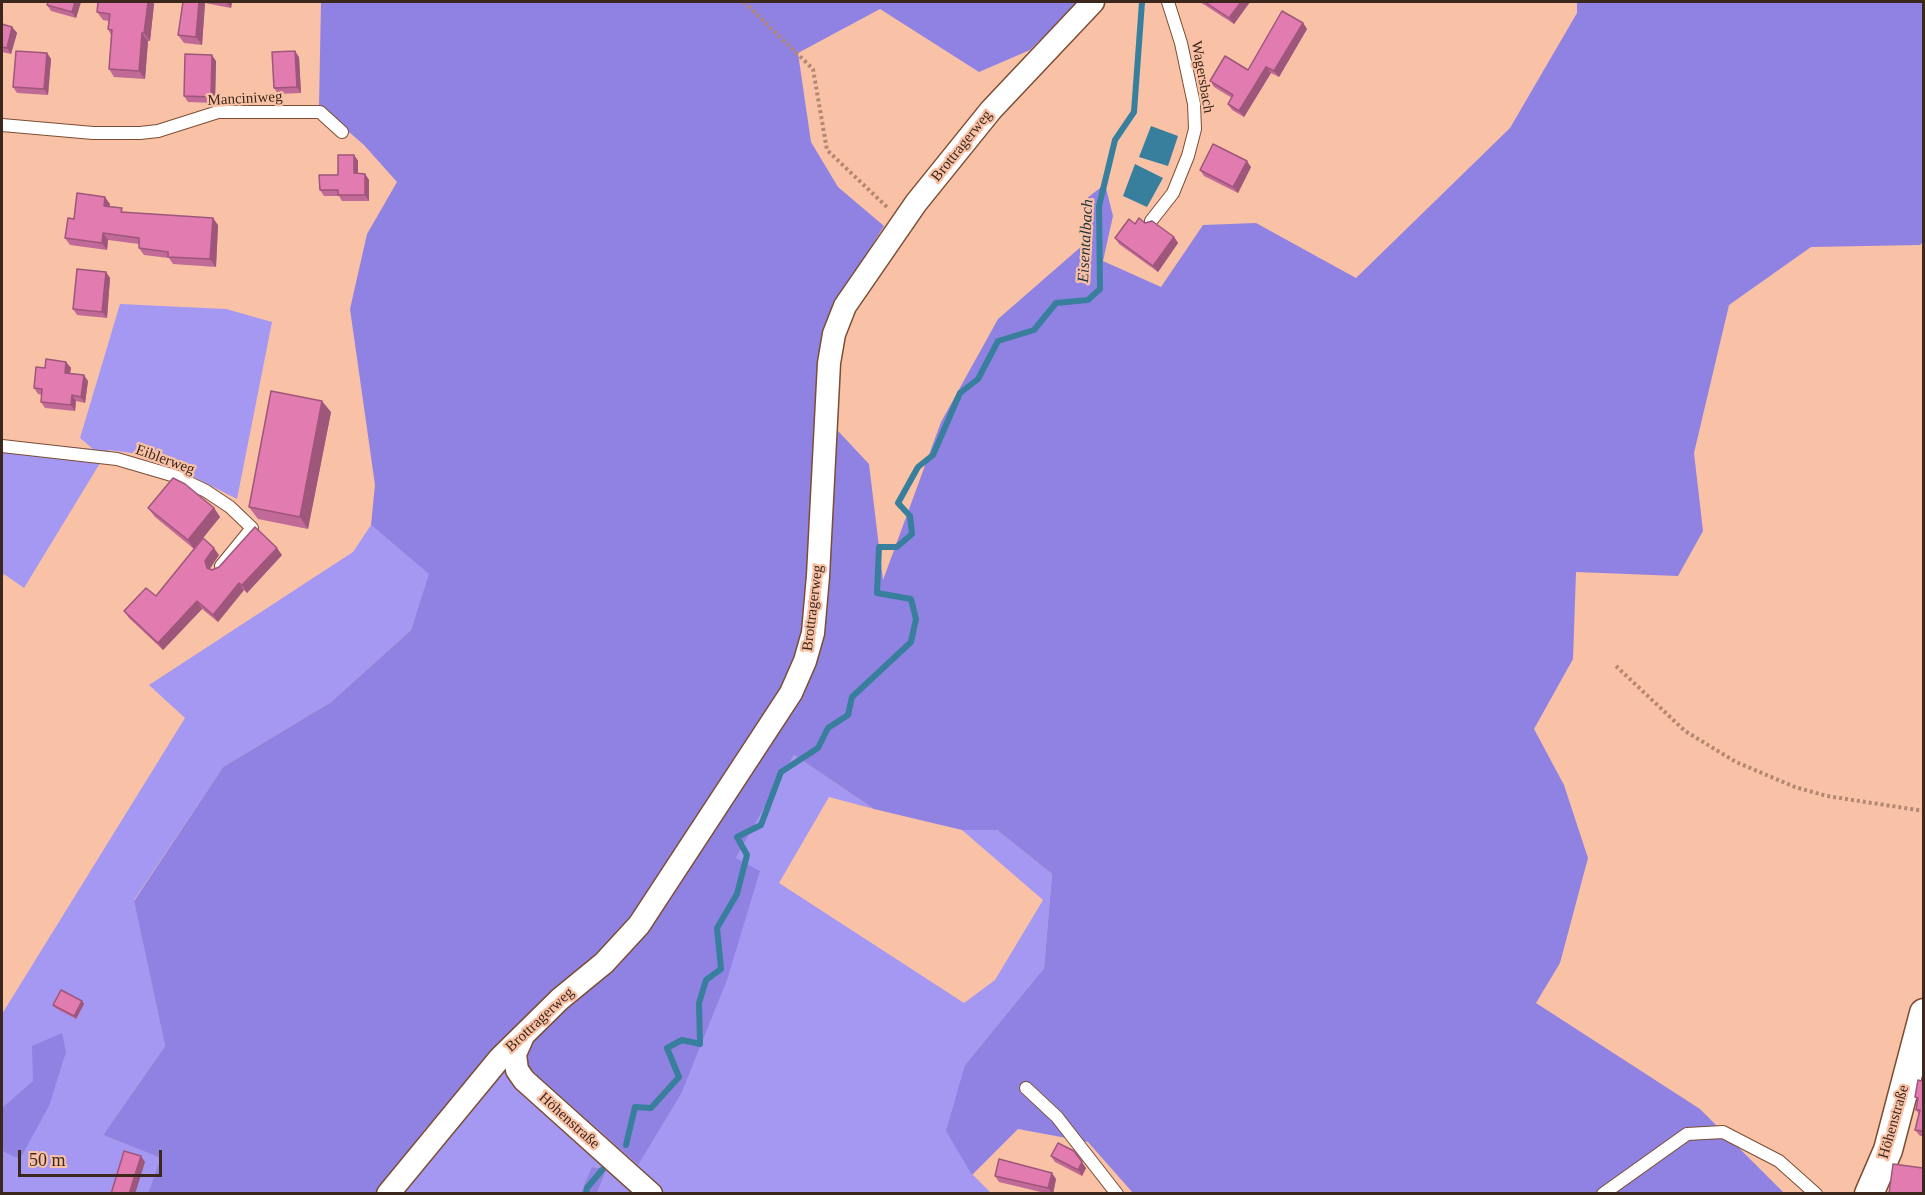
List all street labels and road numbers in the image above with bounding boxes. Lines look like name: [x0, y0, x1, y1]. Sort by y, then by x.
street label: Wagersbach: [1187, 40, 1217, 114]
street label: Manciniweg: [207, 88, 283, 110]
street label: Brottragerweg: [928, 107, 996, 185]
street label: Eiblerweg: [133, 441, 197, 479]
street label: Brottragerweg: [799, 564, 827, 652]
street label: Brottragerweg: [502, 984, 578, 1056]
street label: Höhenstraße: [1875, 1083, 1913, 1161]
street label: Höhenstraße: [535, 1089, 603, 1153]

